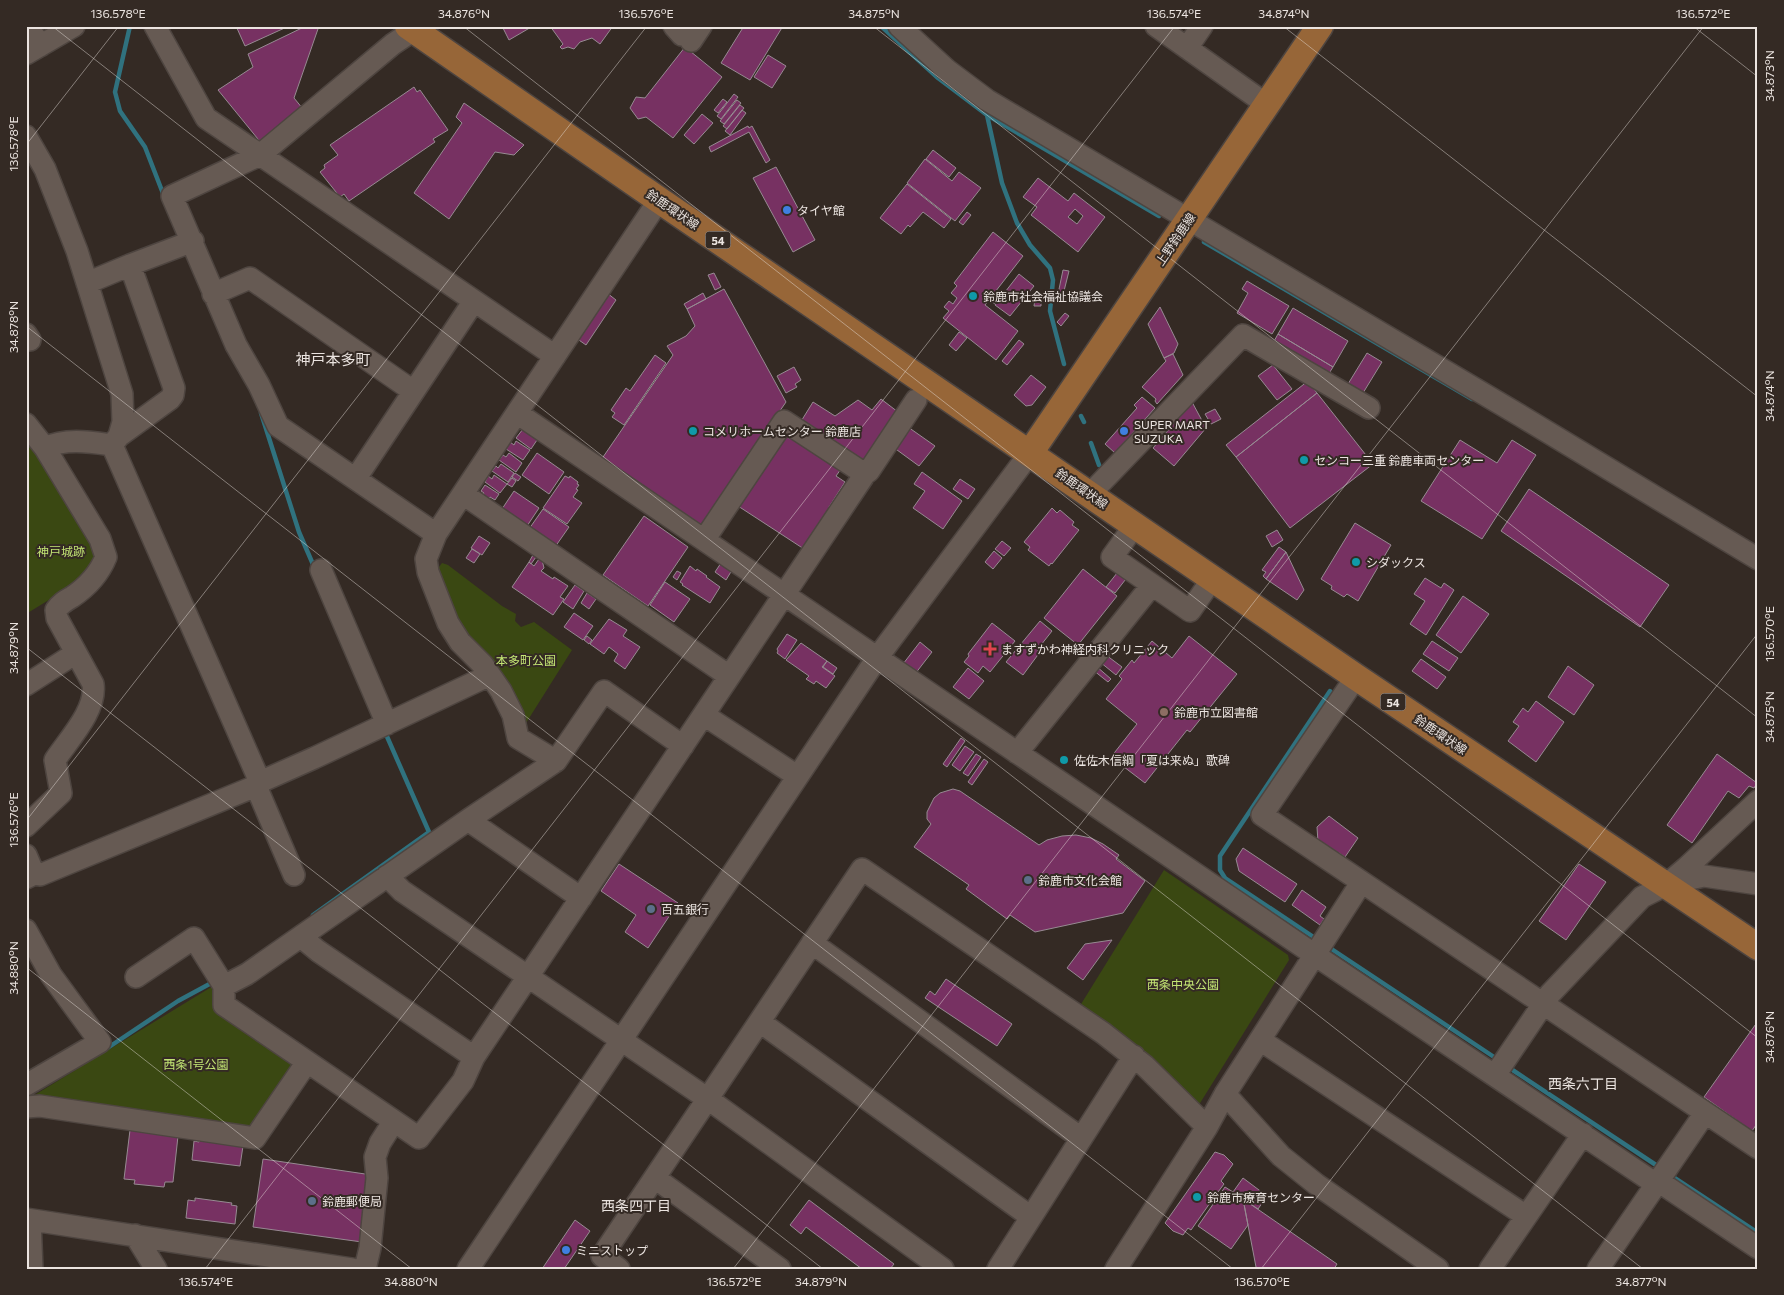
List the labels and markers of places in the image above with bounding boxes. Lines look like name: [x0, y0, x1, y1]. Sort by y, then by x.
place label: タイヤ館: [797, 203, 845, 217]
marker: タイヤ館: [781, 204, 793, 216]
place label: 鈴鹿市社会福祉協議会: [983, 289, 1103, 303]
marker: 鈴鹿市社会福祉協議会: [967, 290, 979, 302]
place label: SUPER MART SUZUKA: [1134, 417, 1210, 445]
place label: コメリホームセンター 鈴鹿店: [703, 424, 861, 438]
marker: コメリホームセンター 鈴鹿店: [687, 425, 699, 437]
marker: SUPER MART SUZUKA: [1118, 425, 1130, 437]
place label: センコー三重 鈴鹿車両センター: [1314, 453, 1484, 467]
marker: センコー三重 鈴鹿車両センター: [1298, 454, 1310, 466]
place label: シダックス: [1366, 555, 1426, 569]
marker: シダックス: [1350, 556, 1362, 568]
marker: ますずかわ神経内科クリニック: [983, 642, 997, 656]
place label: ますずかわ神経内科クリニック: [1001, 642, 1169, 656]
place label: 鈴鹿市立図書館: [1174, 705, 1258, 719]
marker: 鈴鹿市立図書館: [1158, 706, 1170, 718]
place label: 佐佐木信綱「夏は来ぬ」歌碑: [1074, 753, 1230, 767]
marker: 佐佐木信綱「夏は来ぬ」歌碑: [1058, 754, 1070, 766]
place label: 鈴鹿市文化会館: [1038, 873, 1122, 887]
marker: 鈴鹿市文化会館: [1022, 874, 1034, 886]
place label: 百五銀行: [661, 902, 709, 916]
marker: 百五銀行: [645, 903, 657, 915]
place label: 鈴鹿市療育センター: [1207, 1190, 1315, 1204]
marker: 鈴鹿市療育センター: [1191, 1191, 1203, 1203]
place label: 鈴鹿郵便局: [322, 1194, 382, 1208]
marker: 鈴鹿郵便局: [306, 1195, 318, 1207]
place label: ミニストップ: [576, 1243, 648, 1257]
marker: ミニストップ: [560, 1244, 572, 1256]

